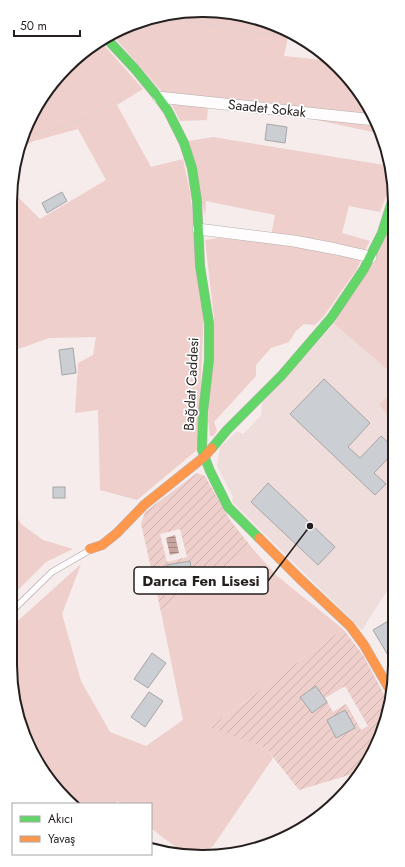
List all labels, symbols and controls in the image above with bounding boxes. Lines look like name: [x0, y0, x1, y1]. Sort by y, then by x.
scale bar: [14, 12, 80, 38]
text: 50 m: [20, 17, 47, 35]
street label: Saadet Sokak: [227, 94, 308, 122]
street label: Bağdat Caddesi: [179, 337, 203, 431]
callout: Darıca Fen Lisesi: [134, 567, 268, 594]
text: Darıca Fen Lisesi: [142, 570, 260, 592]
legend: [12, 803, 152, 855]
text: Akıcı: [48, 810, 73, 828]
text: Yavaş: [48, 830, 75, 848]

